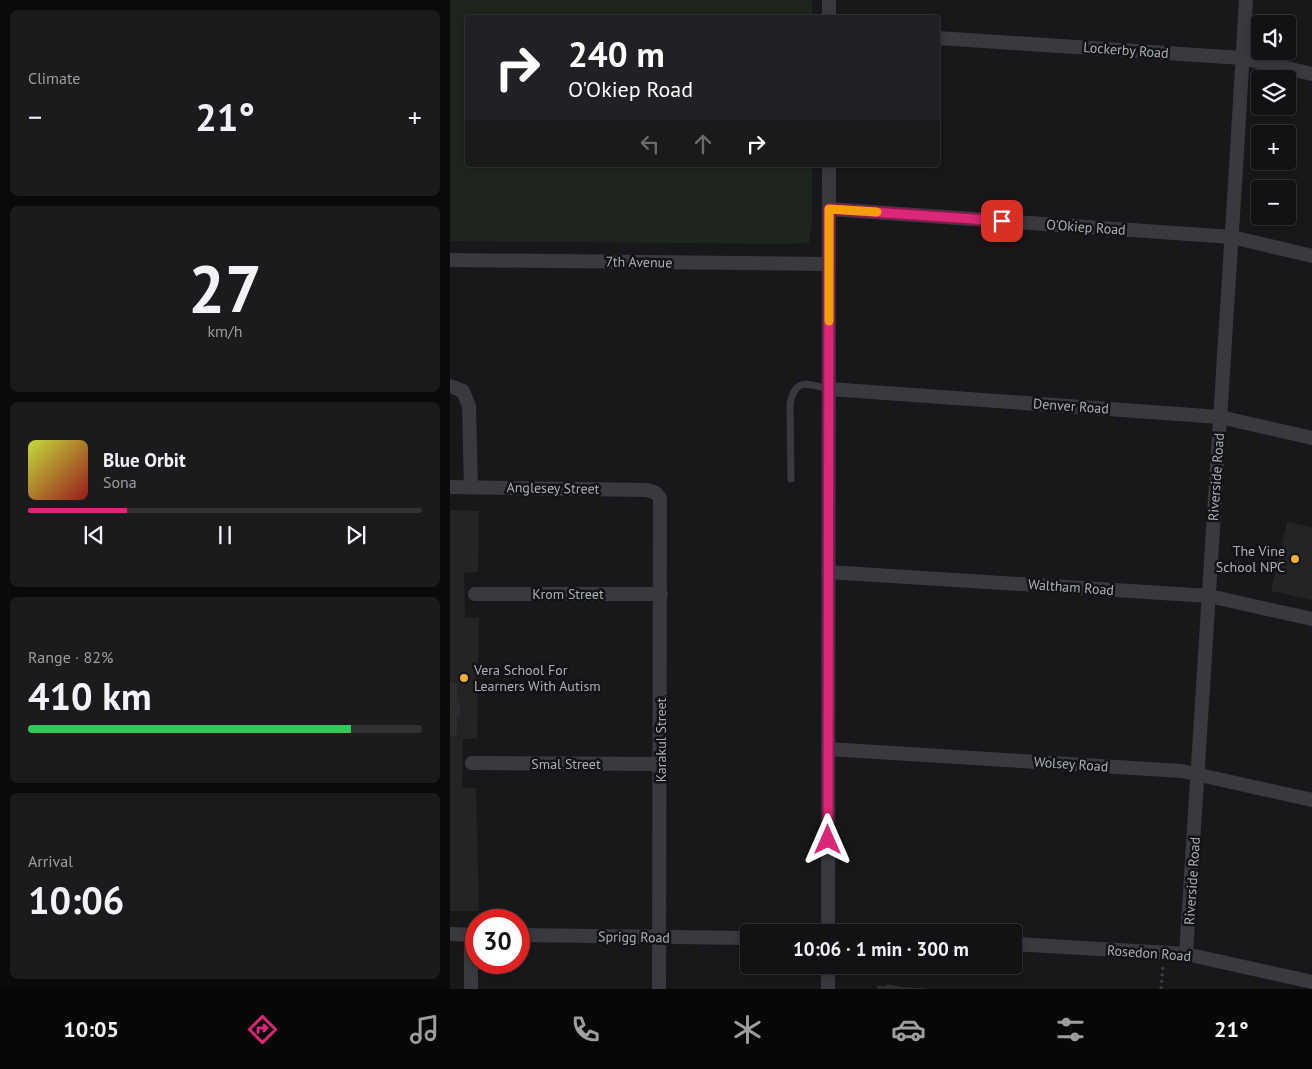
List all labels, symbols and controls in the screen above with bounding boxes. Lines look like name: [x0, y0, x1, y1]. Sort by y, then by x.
map controls: [1251, 15, 1296, 225]
button: sound: [1251, 15, 1296, 60]
text: 240 m: [568, 31, 665, 77]
icon: right: [485, 35, 550, 100]
street label: Lockerby Road: [1083, 38, 1169, 62]
text: Climate: [28, 68, 80, 88]
button: layers: [1251, 70, 1296, 115]
text: O'Okiep Road: [568, 75, 693, 103]
text: 21°: [195, 92, 255, 141]
text: −: [28, 98, 42, 135]
text: +: [408, 98, 422, 135]
button: +: [1251, 125, 1296, 170]
icon: left: [636, 130, 664, 158]
icon: ahead: [689, 130, 717, 158]
icon: right: [742, 130, 770, 158]
button: −: [1251, 180, 1296, 225]
pin: [981, 200, 1023, 242]
icon: arrive: [988, 207, 1016, 235]
street label: O'Okiep Road: [1046, 215, 1126, 239]
text: 27: [188, 246, 262, 330]
street label: 7th Avenue: [605, 252, 673, 272]
text: km/h: [207, 321, 243, 341]
street label: Denver Road: [1033, 394, 1109, 418]
street label: Riverside Road: [1204, 432, 1228, 522]
text: Blue Orbit: [103, 448, 186, 472]
text: Sona: [103, 472, 137, 492]
street label: Anglesey Street: [506, 478, 600, 498]
icon: previous: [80, 521, 108, 549]
icon: pause: [211, 521, 239, 549]
icon: next: [342, 521, 370, 549]
place label: The Vine School NPC: [1216, 542, 1285, 576]
marker: The Vine School NPC: [1289, 553, 1301, 565]
street label: Waltham Road: [1027, 575, 1115, 599]
street label: Krom Street: [532, 585, 604, 603]
text: Range · 82%: [28, 647, 113, 667]
place label: Vera School For Learners With Autism: [473, 661, 601, 695]
text: 410 km: [28, 671, 152, 720]
marker: Vera School For Learners With Autism: [458, 672, 470, 684]
street label: Karakul Street: [652, 697, 670, 782]
street label: Wolsey Road: [1033, 752, 1109, 776]
street label: Smal Street: [531, 755, 601, 773]
position arrow: [801, 813, 853, 865]
street label: Riverside Road: [1180, 836, 1204, 926]
text: Arrival: [28, 851, 73, 871]
text: 10:06: [28, 875, 124, 924]
speed limit sign: 30: [465, 909, 530, 974]
street label: Sprigg Road: [598, 927, 670, 947]
text: 10:06 · 1 min · 300 m: [793, 937, 969, 961]
street label: Rosedon Road: [1106, 941, 1192, 965]
icon: directions: [245, 1012, 280, 1047]
icon: music: [407, 1012, 442, 1047]
icon: phone: [568, 1012, 603, 1047]
icon: climate: [730, 1012, 765, 1047]
icon: car: [891, 1012, 926, 1047]
icon: filters: [1053, 1012, 1088, 1047]
text: 10:05: [63, 1015, 119, 1043]
text: 21°: [1214, 1015, 1249, 1043]

